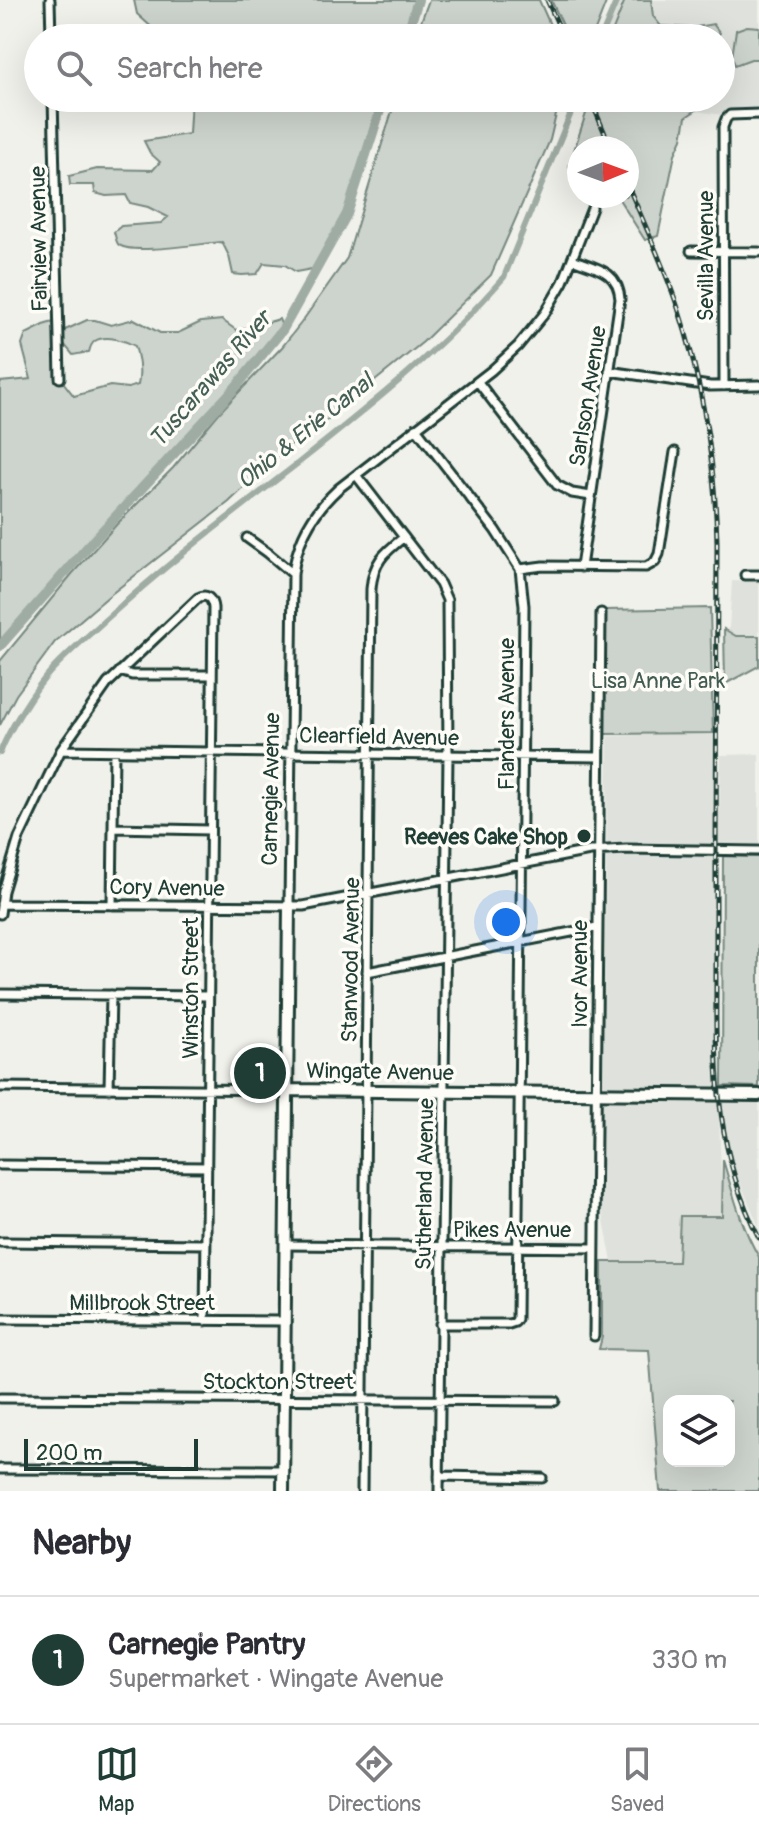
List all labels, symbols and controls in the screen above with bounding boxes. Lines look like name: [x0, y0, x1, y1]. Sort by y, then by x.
search box: [24, 24, 735, 112]
icon: search: [52, 46, 96, 90]
text: Search here: [116, 50, 263, 87]
north arrow: [567, 136, 639, 208]
street label: Fairview Avenue: [24, 166, 54, 312]
street label: Sevilla Avenue: [692, 191, 720, 321]
water label: Tuscarawas River: [143, 302, 280, 454]
street label: Sarlson Avenue: [563, 323, 613, 469]
water label: Ohio & Erie Canal: [231, 366, 381, 495]
street label: Flanders Avenue: [493, 638, 521, 790]
park label: Lisa Anne Park: [591, 667, 725, 695]
street label: Carnegie Avenue: [256, 712, 286, 866]
street label: Clearfield Avenue: [299, 722, 459, 752]
place label: Reeves Cake Shop: [404, 823, 568, 851]
marker: Reeves Cake Shop: [575, 827, 593, 845]
street label: Cory Avenue: [109, 873, 225, 903]
street label: Stanwood Avenue: [336, 877, 366, 1043]
your location: [486, 902, 526, 942]
street label: Winston Street: [177, 917, 205, 1059]
street label: Ivor Avenue: [566, 920, 594, 1028]
pin: 1: [234, 1043, 286, 1103]
street label: Wingate Avenue: [306, 1057, 454, 1087]
street label: Sutherland Avenue: [409, 1098, 441, 1270]
street label: Pikes Avenue: [453, 1216, 571, 1244]
street label: Millbrook Street: [69, 1289, 215, 1317]
street label: Stockton Street: [202, 1368, 354, 1396]
map controls: [663, 1395, 735, 1467]
button: layers: [663, 1395, 735, 1467]
scale bar: [24, 1435, 198, 1471]
text: 200 m: [36, 1439, 103, 1467]
text: Nearby: [32, 1522, 131, 1565]
text: Carnegie Pantry: [108, 1626, 305, 1663]
text: 1: [53, 1644, 63, 1676]
text: 330 m: [651, 1644, 727, 1676]
text: Supermarket · Wingate Avenue: [108, 1663, 443, 1695]
tab: Map: [95, 1742, 139, 1818]
tab: Directions: [328, 1742, 421, 1818]
tab: Saved: [610, 1742, 664, 1818]

